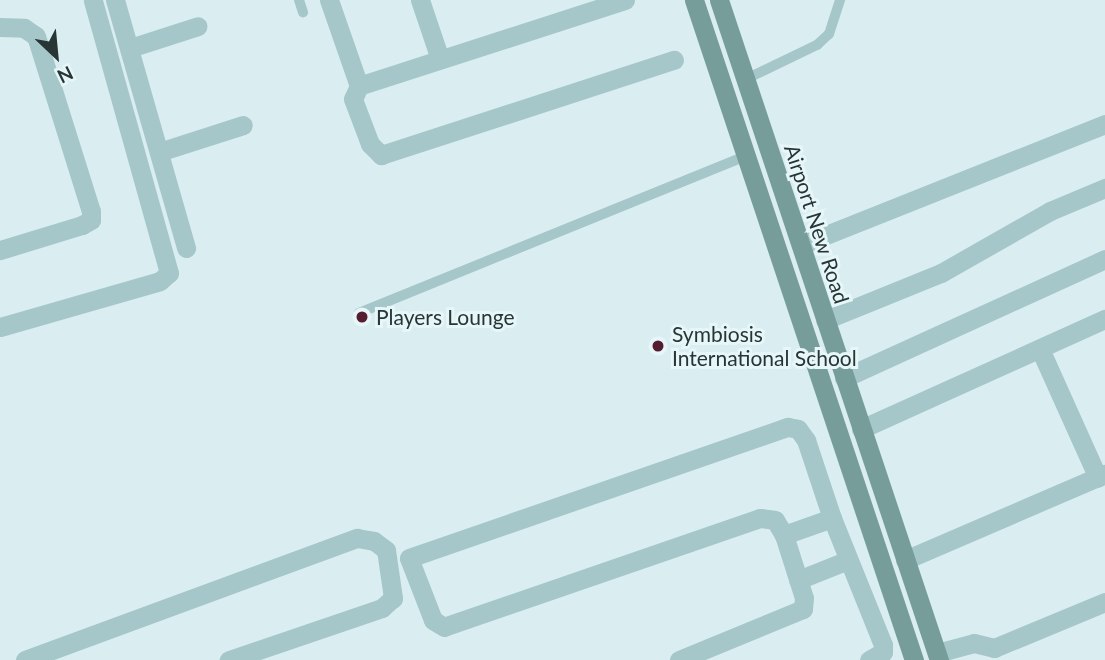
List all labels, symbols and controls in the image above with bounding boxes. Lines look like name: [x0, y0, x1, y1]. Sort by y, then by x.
north arrow: [21, 21, 91, 91]
text: N: [54, 62, 77, 89]
street label: Airport New Road: [779, 141, 855, 307]
place label: Players Lounge: [376, 304, 515, 330]
marker: Players Lounge: [354, 309, 370, 325]
place label: Symbiosis International School: [672, 321, 857, 371]
marker: Symbiosis International School: [650, 338, 666, 354]

